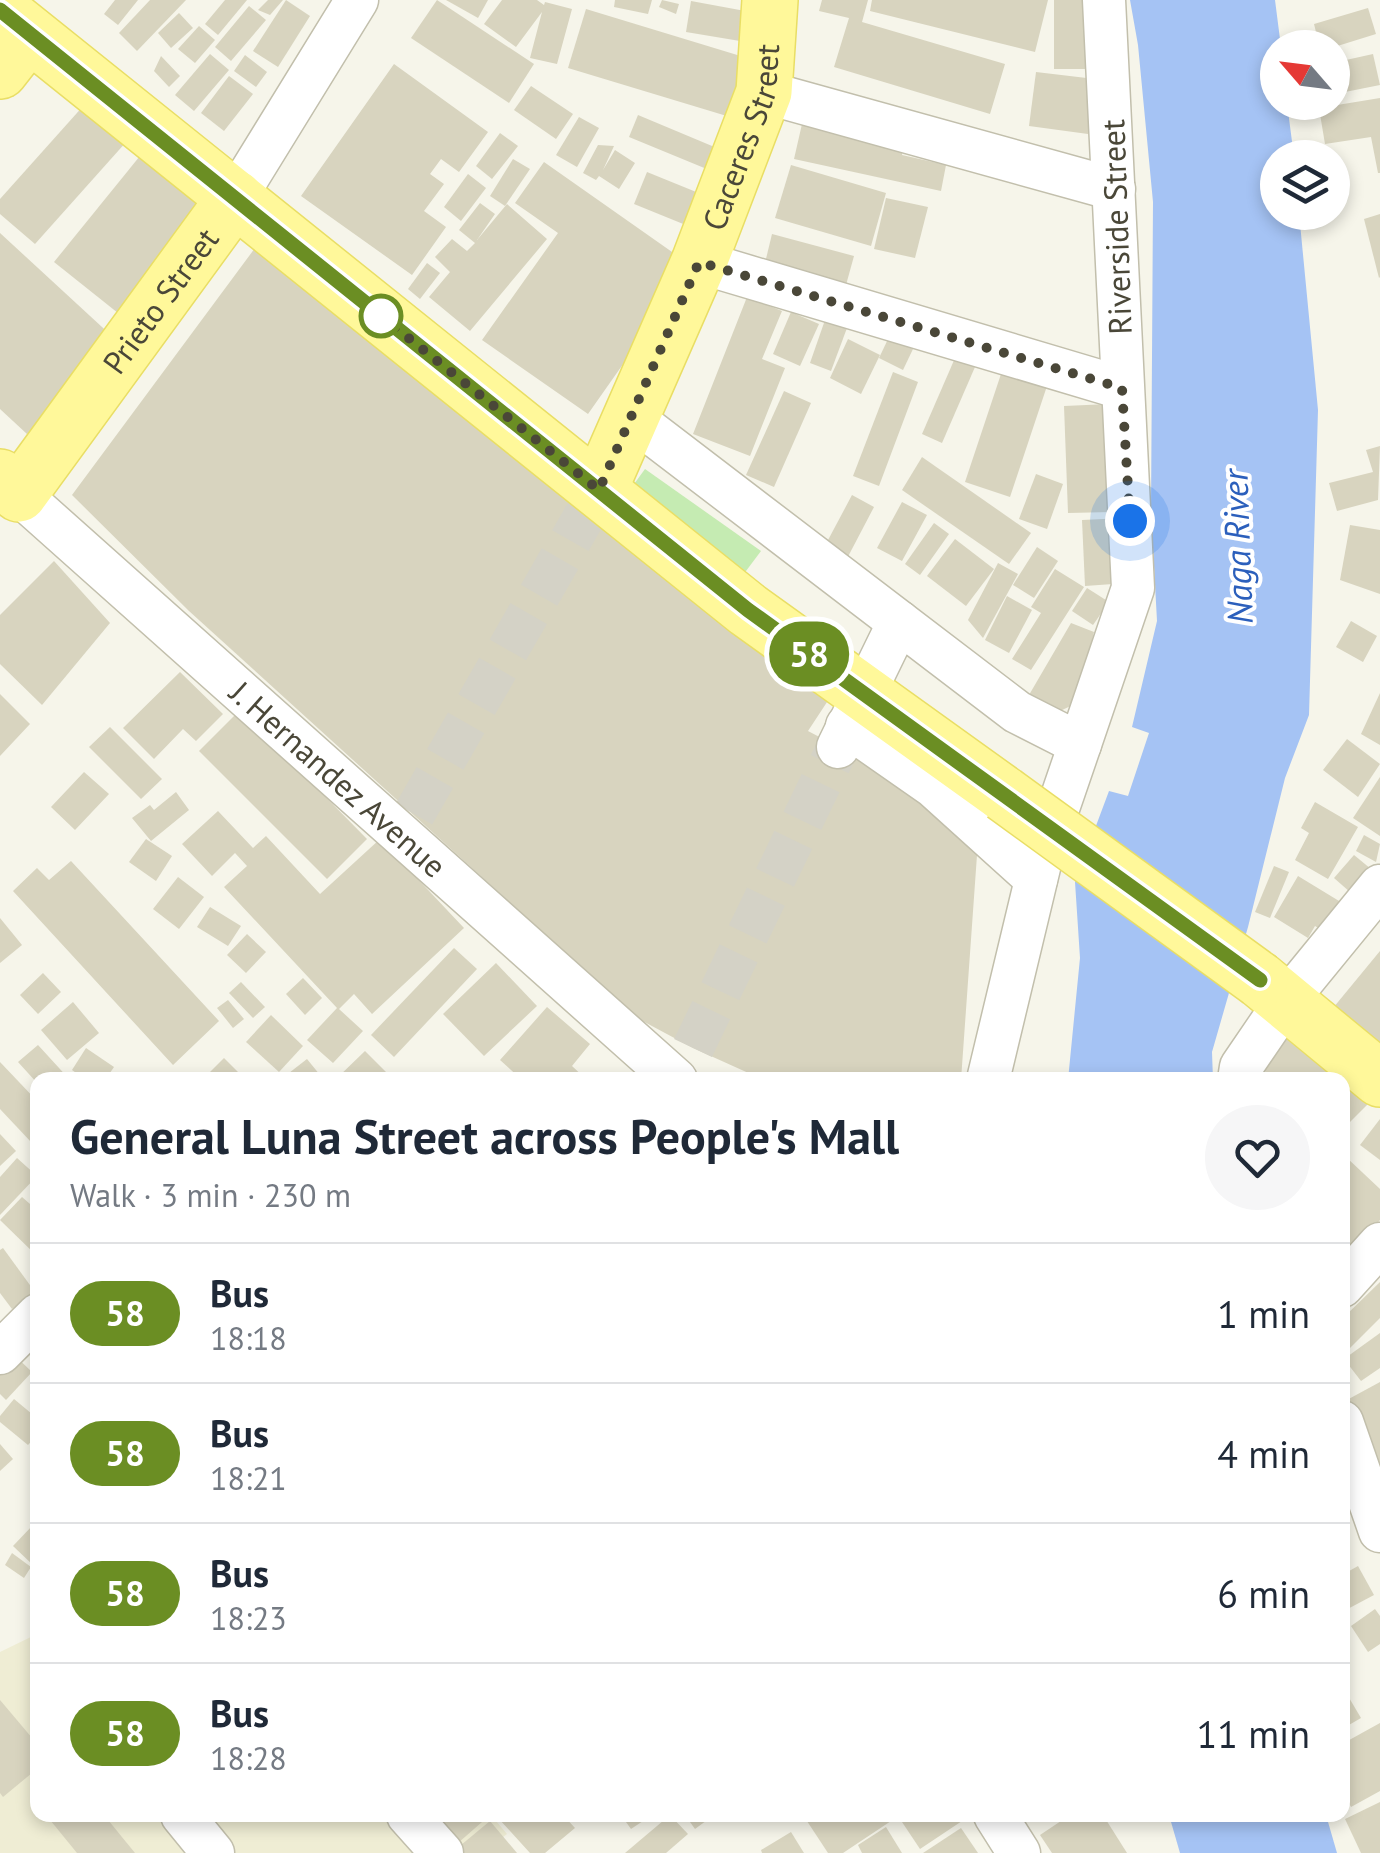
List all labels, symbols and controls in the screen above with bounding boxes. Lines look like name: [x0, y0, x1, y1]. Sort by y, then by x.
north arrow: [1260, 30, 1350, 120]
map controls: [1260, 30, 1350, 230]
street label: Caceres Street: [692, 42, 788, 236]
street label: Riverside Street: [1091, 118, 1141, 335]
button: layers: [1260, 140, 1350, 230]
street label: Prieto Street: [93, 219, 227, 382]
unlabelled marker: [360, 295, 402, 337]
water label: Naga River: [1211, 466, 1263, 625]
your location: [1105, 496, 1155, 546]
line badge: 58: [764, 622, 854, 686]
text: 58: [789, 631, 829, 677]
street label: J. Hernandez Avenue: [220, 670, 455, 886]
text: General Luna Street across People's Mall: [70, 1105, 899, 1167]
button: heart: [1205, 1105, 1310, 1210]
text: Walk · 3 min · 230 m: [70, 1174, 351, 1216]
text: Bus: [210, 1268, 269, 1317]
text: 1 min: [1217, 1289, 1310, 1338]
text: 58: [105, 1290, 145, 1336]
text: 18:18: [210, 1317, 287, 1359]
text: Bus: [210, 1408, 269, 1457]
text: 4 min: [1217, 1429, 1310, 1478]
text: 58: [105, 1430, 145, 1476]
text: 18:21: [210, 1457, 287, 1499]
text: Bus: [210, 1548, 269, 1597]
text: 6 min: [1217, 1569, 1310, 1618]
text: 58: [105, 1570, 145, 1616]
text: 18:23: [210, 1597, 287, 1639]
text: Bus: [210, 1688, 269, 1737]
text: 11 min: [1197, 1709, 1310, 1758]
text: 58: [105, 1710, 145, 1756]
text: 18:28: [210, 1737, 287, 1779]

